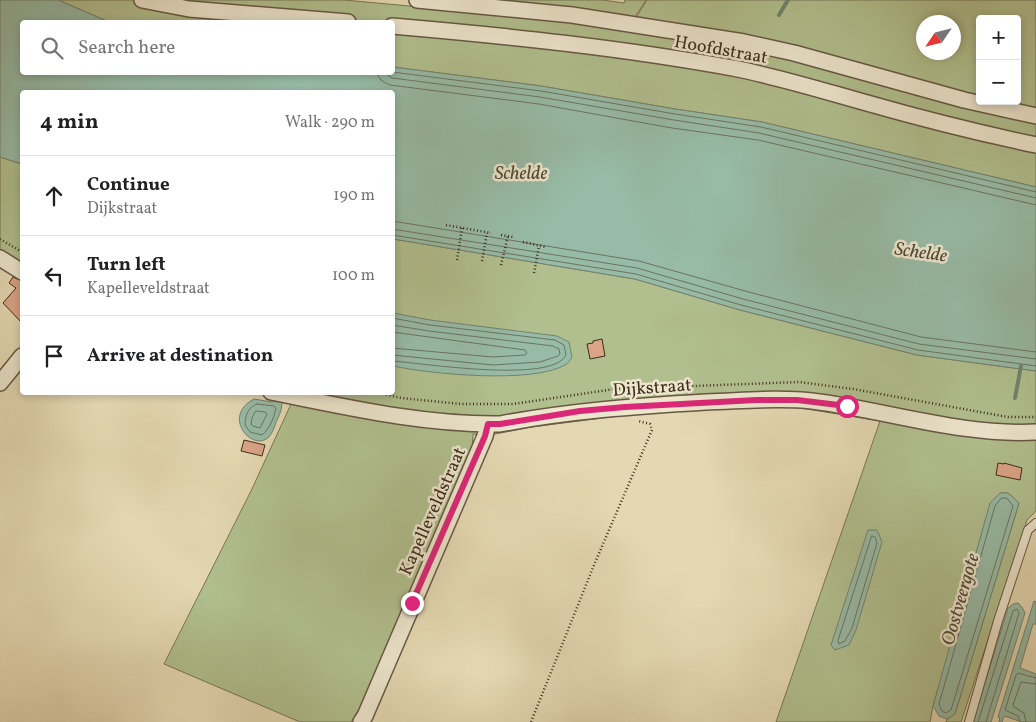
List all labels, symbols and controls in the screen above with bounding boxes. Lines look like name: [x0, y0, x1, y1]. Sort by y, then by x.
north arrow: [916, 15, 961, 60]
map controls: [976, 15, 1021, 105]
button: +: [976, 15, 1021, 60]
search box: [20, 20, 395, 75]
street label: Hoofdstraat: [672, 30, 769, 71]
icon: search: [38, 34, 66, 62]
text: Search here: [78, 35, 175, 61]
button: −: [976, 60, 1021, 105]
text: 4 min: [40, 108, 99, 137]
text: Walk · 290 m: [285, 112, 375, 134]
water label: Schelde: [495, 161, 547, 187]
text: Continue: [87, 172, 170, 198]
icon: ahead: [40, 182, 68, 210]
text: 190 m: [333, 185, 375, 207]
text: Dijkstraat: [87, 198, 157, 220]
water label: Schelde: [893, 236, 949, 270]
text: Turn left: [87, 252, 166, 278]
icon: left: [40, 262, 68, 290]
text: 100 m: [332, 265, 375, 287]
text: Kapelleveldstraat: [87, 278, 210, 300]
icon: arrive: [40, 342, 68, 370]
text: Arrive at destination: [87, 343, 273, 369]
street label: Dijkstraat: [612, 373, 692, 404]
route start: [836, 395, 859, 418]
street label: Kapelleveldstraat: [394, 443, 473, 580]
water label: Oostveergote: [935, 550, 987, 649]
route end: [401, 592, 424, 615]

